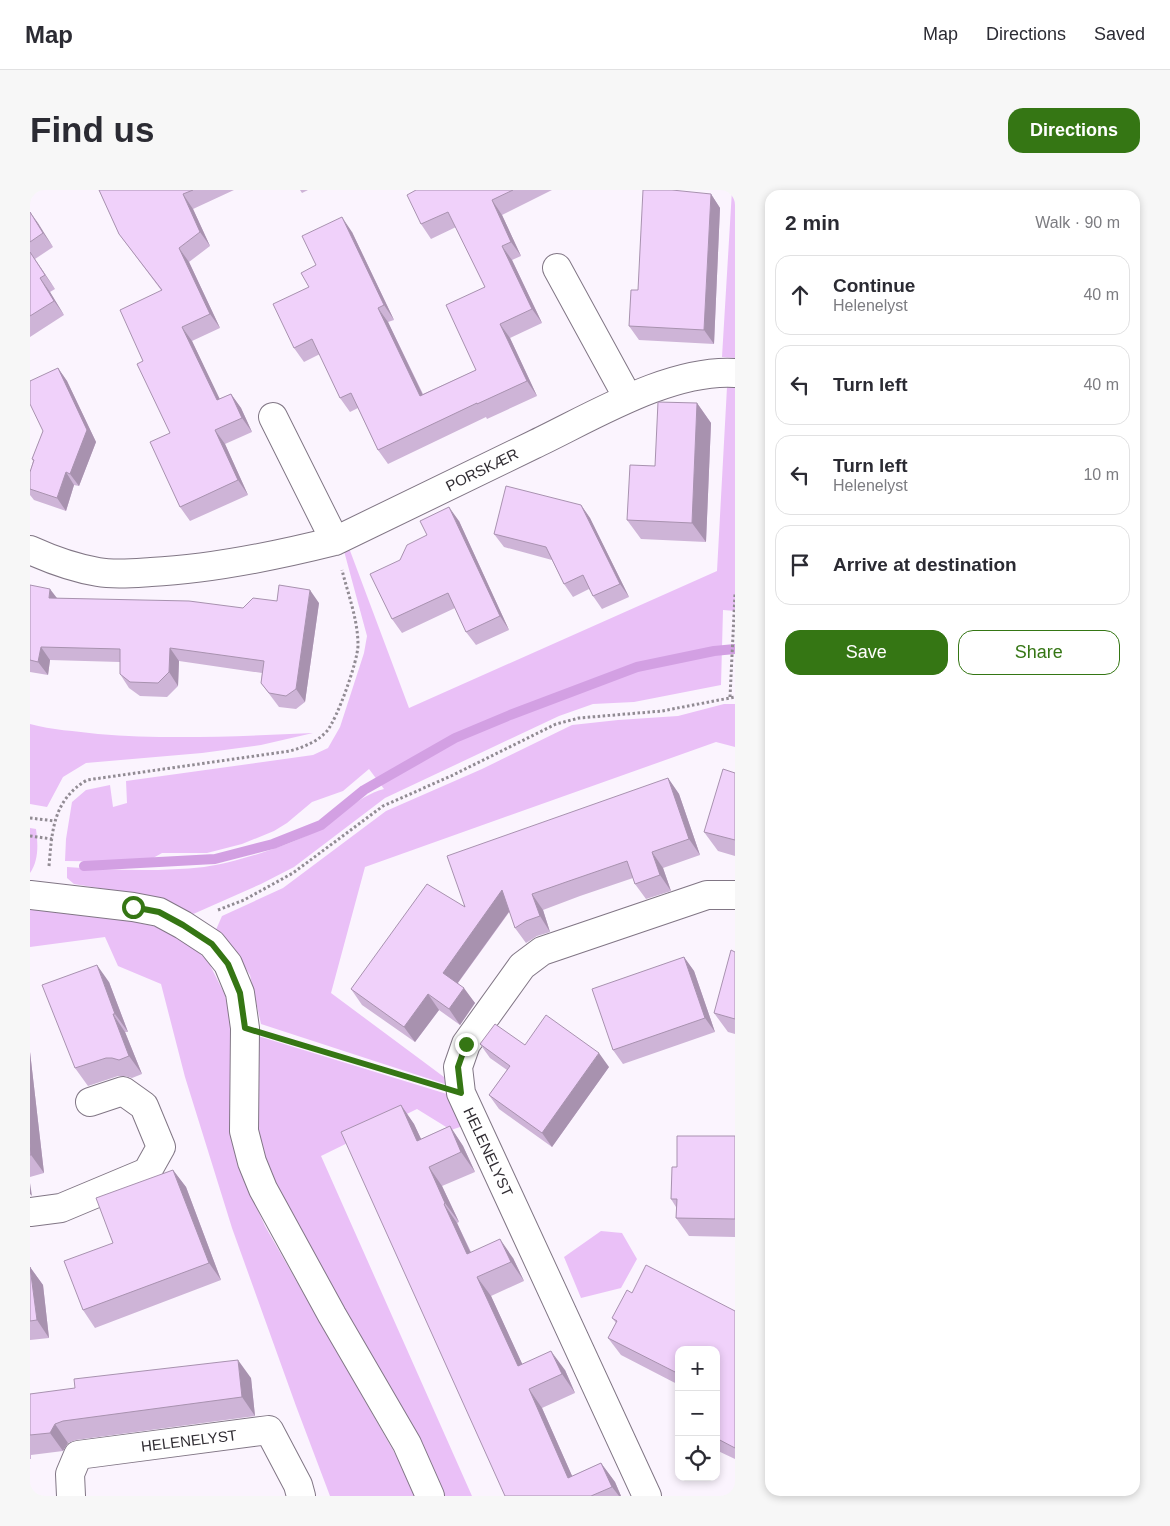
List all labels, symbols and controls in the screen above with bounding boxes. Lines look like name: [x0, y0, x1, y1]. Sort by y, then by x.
text: Map: [25, 21, 73, 48]
text: Map: [923, 24, 958, 44]
text: Directions: [986, 24, 1066, 44]
text: Saved: [1094, 24, 1145, 44]
button: Directions: [1008, 108, 1140, 153]
text: Find us: [30, 110, 154, 149]
text: 2 min: [785, 211, 840, 234]
text: Walk · 90 m: [1035, 214, 1120, 231]
text: Continue: [833, 275, 915, 296]
icon: ahead: [786, 281, 814, 309]
text: 40 m: [1083, 286, 1119, 303]
text: Helenelyst: [833, 297, 908, 314]
icon: left: [786, 371, 814, 399]
text: Turn left: [833, 374, 908, 395]
text: 40 m: [1083, 376, 1119, 393]
street label: PORSKÆR: [443, 445, 521, 494]
text: Turn left: [833, 455, 908, 476]
icon: left: [786, 461, 814, 489]
text: 10 m: [1083, 466, 1119, 483]
text: Helenelyst: [833, 477, 908, 494]
icon: arrive: [786, 551, 814, 579]
text: Arrive at destination: [833, 554, 1017, 575]
button: Save: [785, 630, 948, 675]
button: Share: [958, 630, 1120, 675]
route start: [122, 896, 145, 919]
route end: [455, 1033, 478, 1056]
street label: HELENELYST: [460, 1104, 517, 1199]
map controls: [675, 1346, 720, 1481]
button: +: [675, 1346, 720, 1391]
button: −: [675, 1391, 720, 1436]
street label: HELENELYST: [140, 1426, 238, 1455]
button: locate: [675, 1436, 720, 1481]

